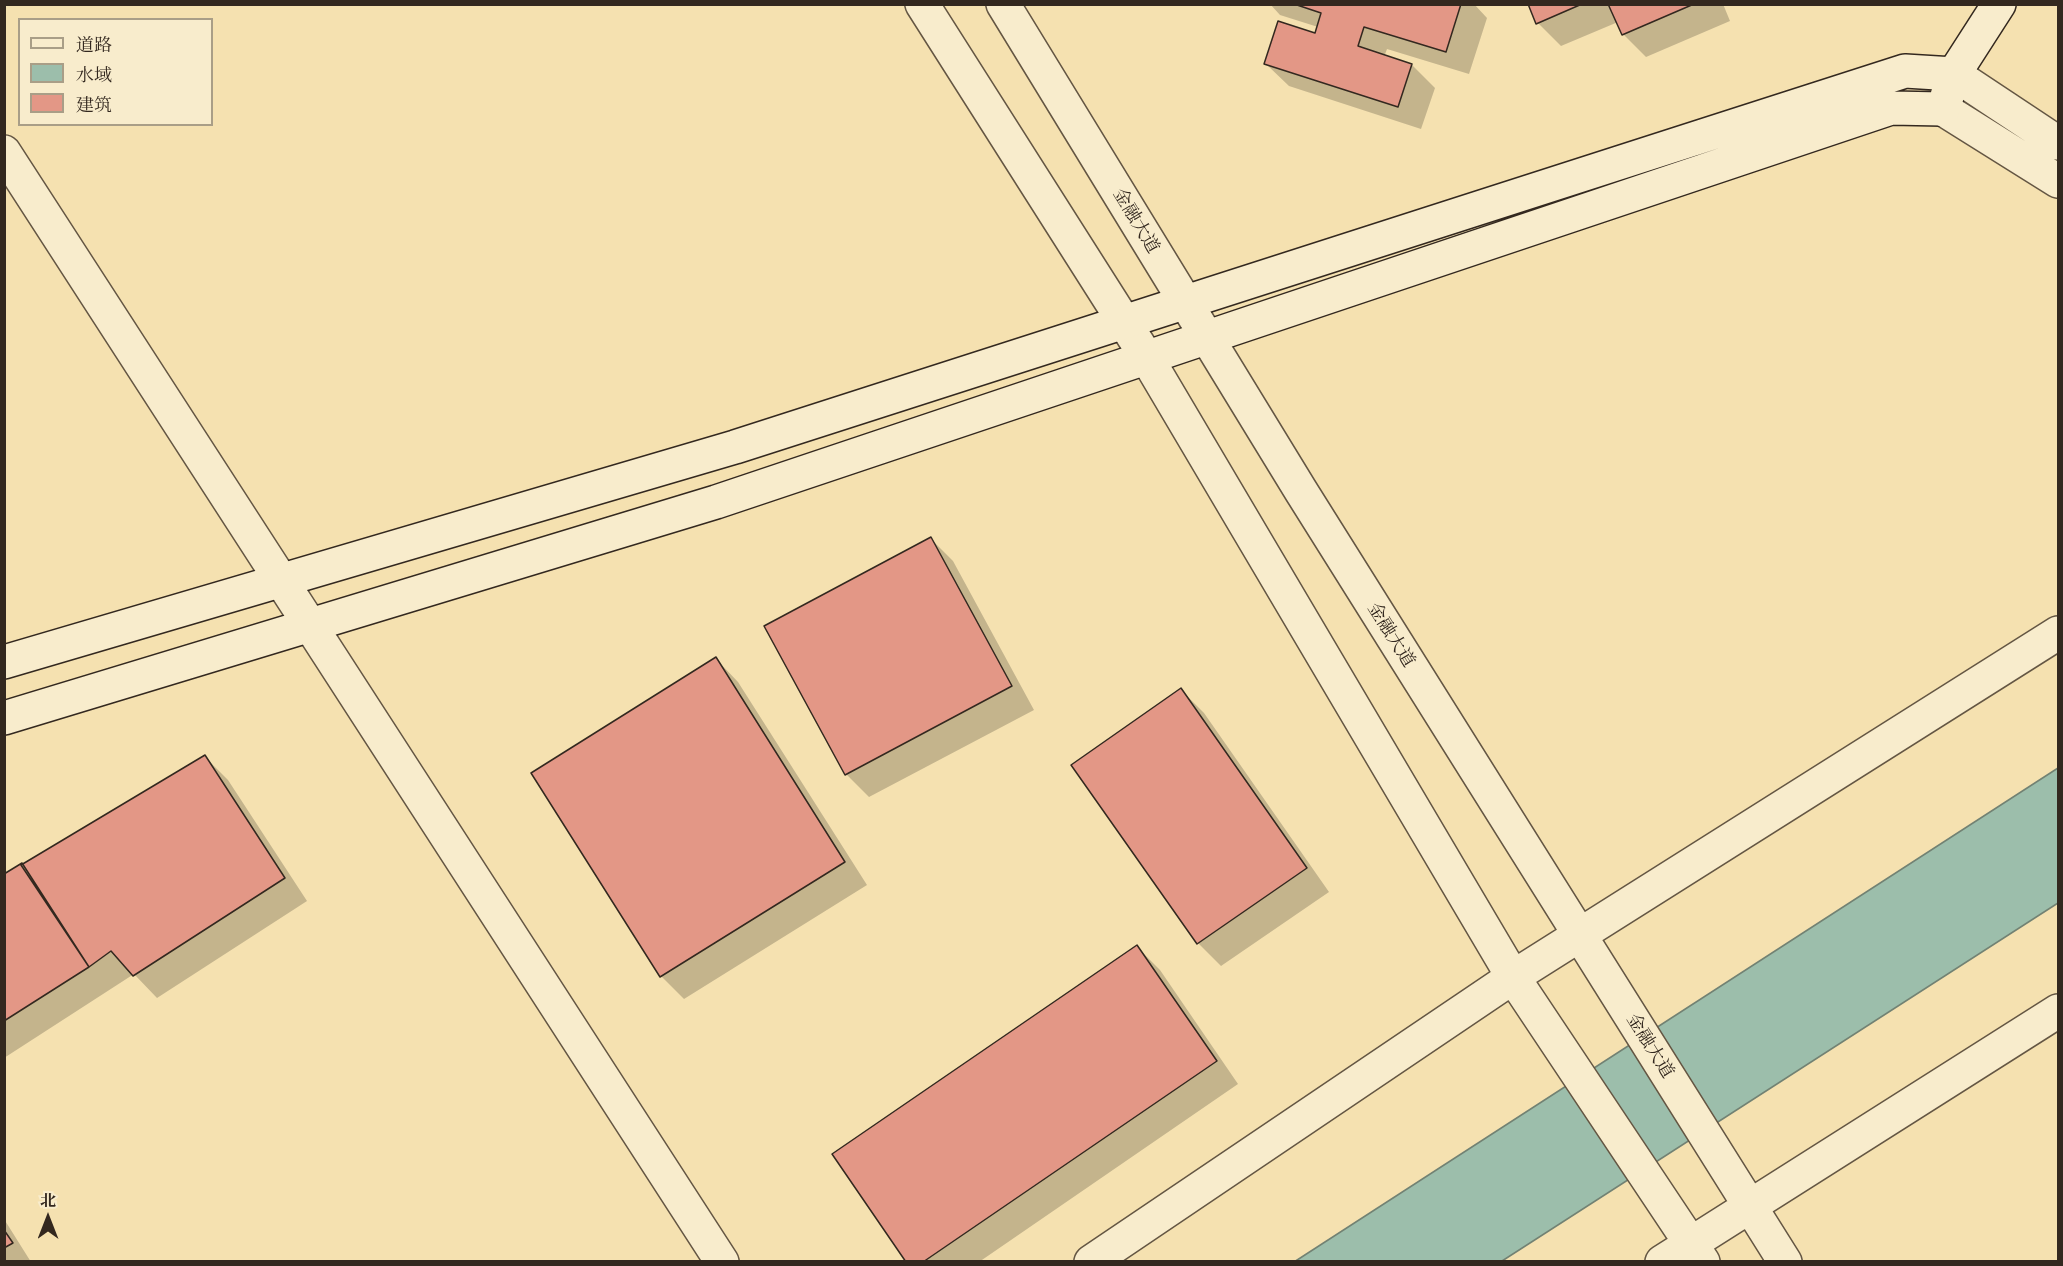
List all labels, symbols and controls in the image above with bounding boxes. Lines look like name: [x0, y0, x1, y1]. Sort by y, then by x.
legend: [18, 18, 213, 126]
text: 道路: [76, 34, 112, 56]
text: 水域: [76, 64, 112, 86]
text: 建筑: [76, 94, 112, 116]
street label: 金融大道: [1108, 185, 1164, 257]
street label: 金融大道: [1363, 599, 1419, 671]
street label: 金融大道: [1622, 1010, 1678, 1082]
north arrow: [18, 1188, 78, 1248]
text: 北: [40, 1190, 56, 1210]

